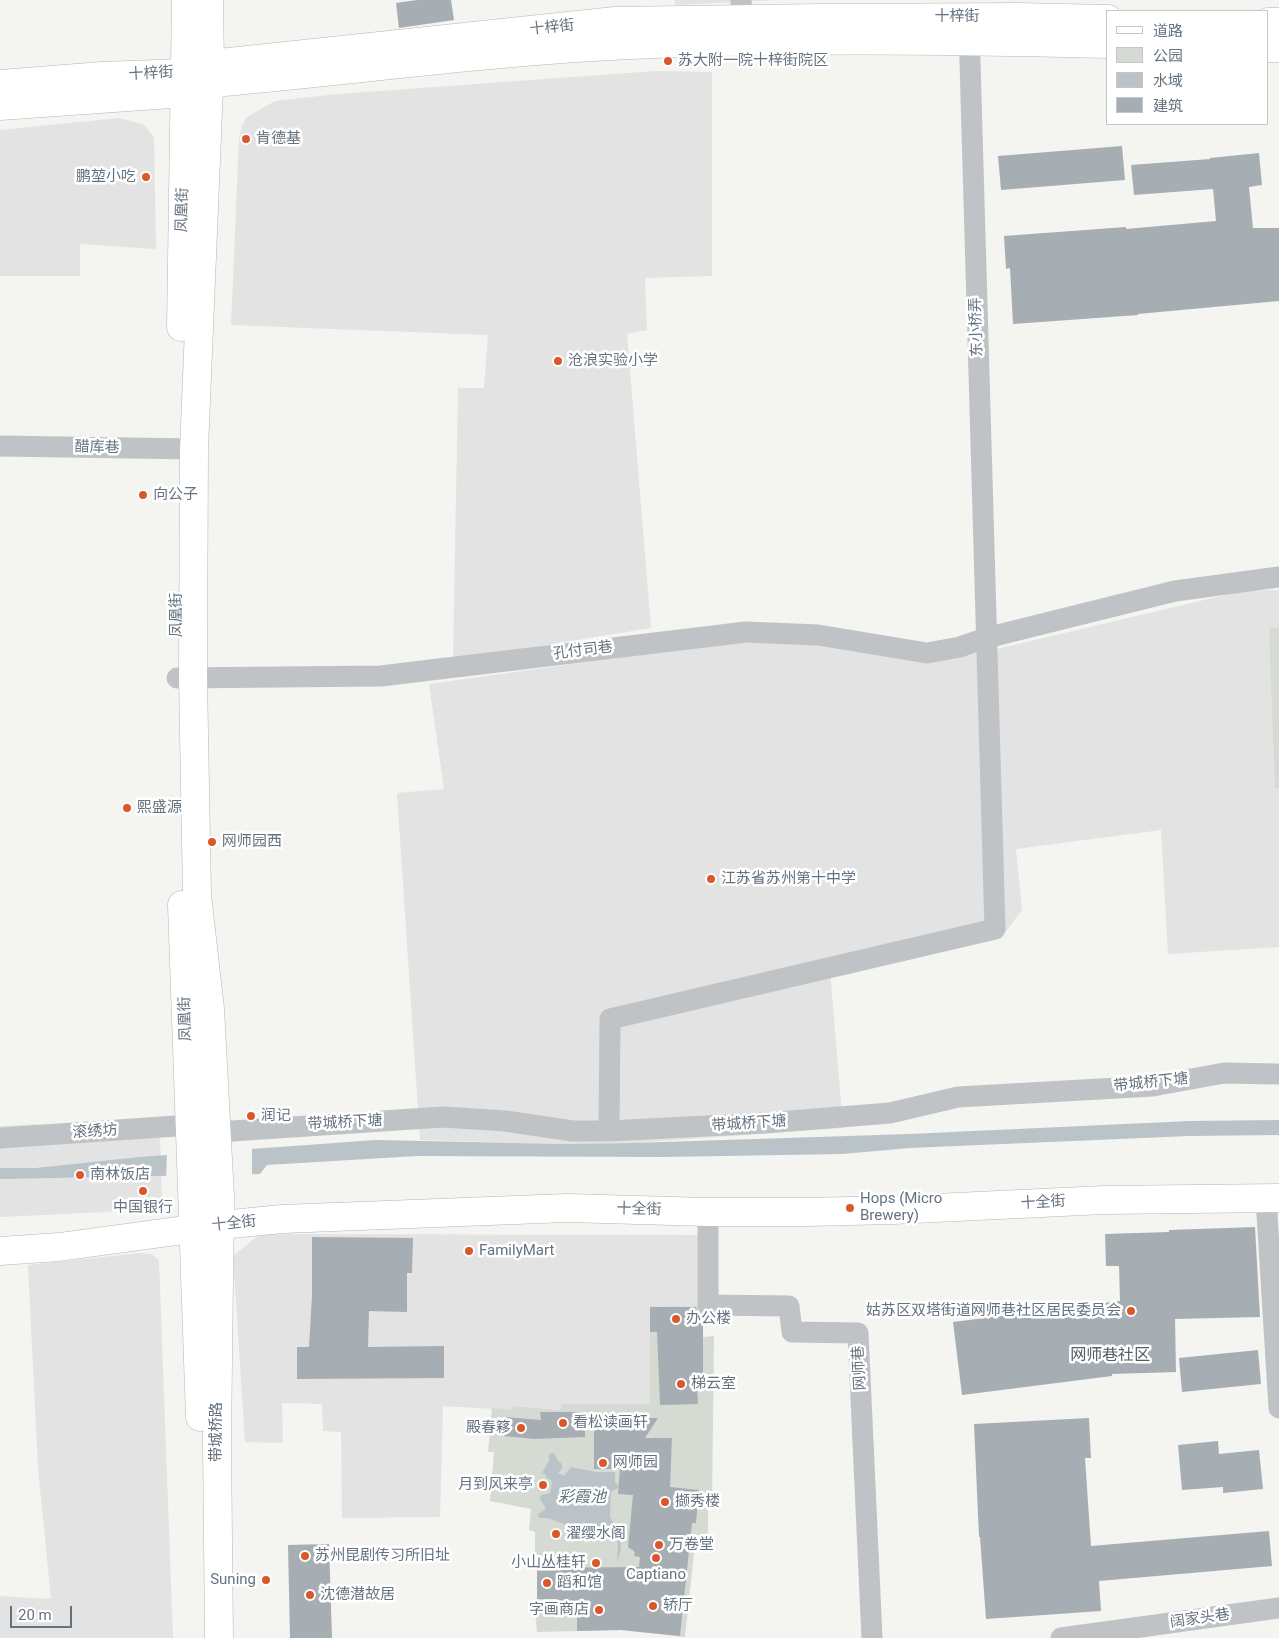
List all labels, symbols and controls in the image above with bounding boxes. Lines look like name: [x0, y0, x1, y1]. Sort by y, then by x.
street label: 十梓街: [935, 8, 979, 26]
legend: [1106, 10, 1269, 125]
street label: 十梓街: [529, 17, 575, 39]
text: 道路: [1153, 22, 1183, 40]
text: 公园: [1153, 47, 1183, 65]
place label: 苏大附一院十梓街院区: [678, 52, 828, 70]
marker: 苏大附一院十梓街院区: [662, 55, 674, 67]
street label: 十梓街: [128, 64, 174, 84]
text: 水域: [1153, 72, 1183, 90]
text: 建筑: [1153, 97, 1183, 115]
place label: 肯德基: [256, 130, 301, 148]
marker: 肯德基: [240, 133, 252, 145]
place label: 鹏堃小吃: [76, 168, 136, 186]
marker: 鹏堃小吃: [140, 171, 152, 183]
street label: 凤凰街: [174, 187, 192, 233]
street label: 东小桥弄: [967, 297, 987, 357]
place label: 沧浪实验小学: [568, 352, 658, 370]
marker: 沧浪实验小学: [552, 355, 564, 367]
street label: 醋库巷: [74, 439, 120, 457]
place label: 向公子: [153, 486, 198, 504]
marker: 向公子: [137, 489, 149, 501]
street label: 凤凰街: [168, 593, 186, 637]
street label: 孔付司巷: [552, 638, 614, 664]
place label: 熙盛源: [137, 799, 182, 817]
marker: 熙盛源: [121, 802, 133, 814]
place label: 网师园西: [222, 833, 282, 851]
marker: 网师园西: [206, 836, 218, 848]
place label: 江苏省苏州第十中学: [721, 870, 856, 888]
marker: 江苏省苏州第十中学: [705, 873, 717, 885]
street label: 凤凰街: [176, 996, 196, 1042]
street label: 带城桥下塘: [1113, 1070, 1189, 1096]
place label: 润记: [261, 1107, 291, 1125]
marker: 润记: [245, 1110, 257, 1122]
street label: 带城桥下塘: [307, 1112, 383, 1134]
street label: 带城桥下塘: [711, 1112, 787, 1136]
street label: 滚绣坊: [72, 1121, 118, 1143]
place label: 南林饭店: [90, 1166, 150, 1184]
marker: 南林饭店: [74, 1169, 86, 1181]
marker: 中国银行: [137, 1185, 149, 1197]
place label: Hops (Micro Brewery): [860, 1190, 942, 1225]
street label: 十全街: [1020, 1193, 1066, 1213]
place label: 中国银行: [113, 1199, 173, 1217]
street label: 十全街: [616, 1201, 662, 1219]
marker: Hops (Micro Brewery): [844, 1202, 856, 1214]
street label: 十全街: [211, 1213, 257, 1235]
place label: FamilyMart: [479, 1242, 554, 1260]
marker: FamilyMart: [463, 1245, 475, 1257]
place label: 姑苏区双塔街道网师巷社区居民委员会: [866, 1302, 1121, 1320]
marker: 姑苏区双塔街道网师巷社区居民委员会: [1125, 1305, 1137, 1317]
place label: 办公楼: [686, 1310, 731, 1328]
marker: 办公楼: [670, 1313, 682, 1325]
street label: 网师巷: [850, 1345, 870, 1391]
district label: 网师巷社区: [1070, 1346, 1150, 1366]
place label: 梯云室: [691, 1375, 736, 1393]
marker: 梯云室: [675, 1378, 687, 1390]
street label: 带城桥路: [208, 1402, 226, 1462]
place label: 看松读画轩: [573, 1414, 648, 1432]
marker: 看松读画轩: [557, 1417, 569, 1429]
place label: 殿春簃: [466, 1419, 511, 1437]
marker: 殿春簃: [515, 1422, 527, 1434]
place label: 网师园: [613, 1454, 658, 1472]
marker: 网师园: [597, 1457, 609, 1469]
place label: 月到风来亭: [458, 1476, 533, 1494]
marker: 月到风来亭: [537, 1479, 549, 1491]
water label: 彩霞池: [558, 1488, 606, 1508]
place label: 撷秀楼: [675, 1493, 720, 1511]
marker: 撷秀楼: [659, 1496, 671, 1508]
place label: 濯缨水阁: [566, 1525, 626, 1543]
marker: 濯缨水阁: [550, 1528, 562, 1540]
place label: 万卷堂: [669, 1536, 714, 1554]
marker: 万卷堂: [653, 1539, 665, 1551]
place label: 苏州昆剧传习所旧址: [315, 1547, 450, 1565]
marker: 苏州昆剧传习所旧址: [299, 1550, 311, 1562]
marker: Captiano: [650, 1552, 662, 1564]
place label: 小山丛桂轩: [511, 1554, 586, 1572]
marker: 小山丛桂轩: [590, 1557, 602, 1569]
place label: Captiano: [626, 1566, 686, 1584]
place label: Suning: [210, 1571, 256, 1589]
marker: Suning: [260, 1574, 272, 1586]
place label: 蹈和馆: [557, 1574, 602, 1592]
marker: 蹈和馆: [541, 1577, 553, 1589]
place label: 沈德潜故居: [320, 1586, 395, 1604]
marker: 沈德潜故居: [304, 1589, 316, 1601]
scale bar: [12, 1596, 75, 1628]
place label: 轿厅: [663, 1597, 693, 1615]
marker: 轿厅: [647, 1600, 659, 1612]
place label: 字画商店: [529, 1601, 589, 1619]
marker: 字画商店: [593, 1604, 605, 1616]
text: 20 m: [18, 1606, 52, 1624]
street label: 阔家头巷: [1169, 1606, 1231, 1632]

